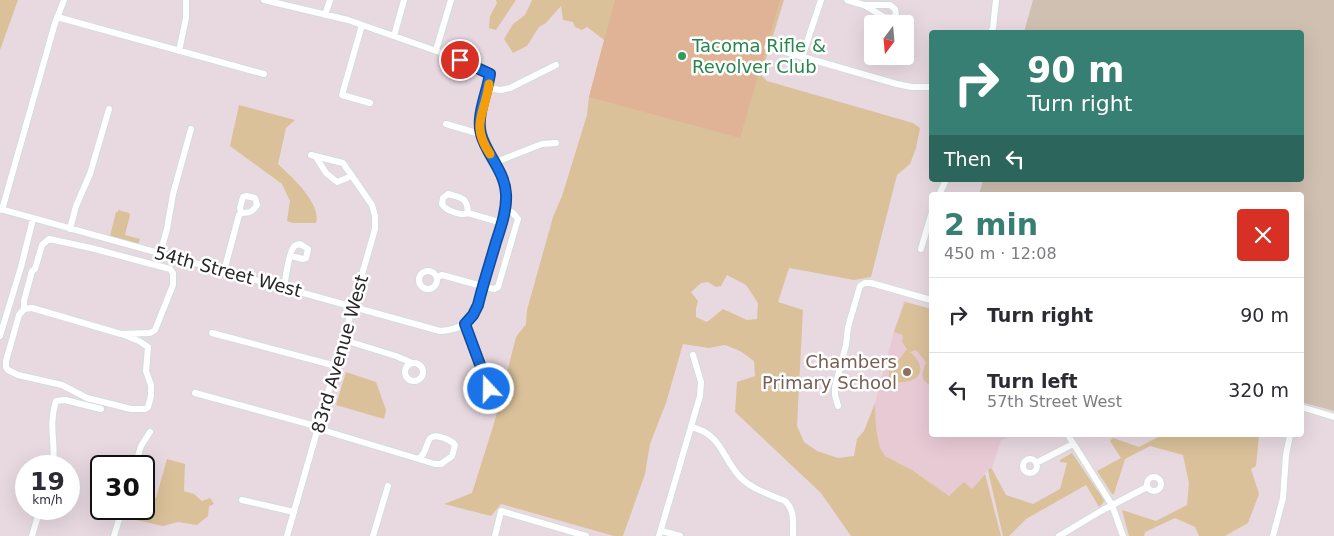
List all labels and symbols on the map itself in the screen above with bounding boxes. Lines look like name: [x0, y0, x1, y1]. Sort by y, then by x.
north arrow: [864, 15, 914, 65]
place label: Tacoma Rifle & Revolver Club: [691, 35, 826, 77]
pin: [439, 39, 481, 81]
marker: Tacoma Rifle & Revolver Club: [676, 50, 688, 62]
street label: 54th Street West: [152, 242, 304, 301]
street label: 83rd Avenue West: [307, 272, 372, 436]
place label: Chambers Primary School: [762, 351, 897, 393]
position arrow: [462, 362, 514, 414]
marker: Chambers Primary School: [901, 366, 913, 378]
speed limit sign: 30: [90, 455, 155, 520]

